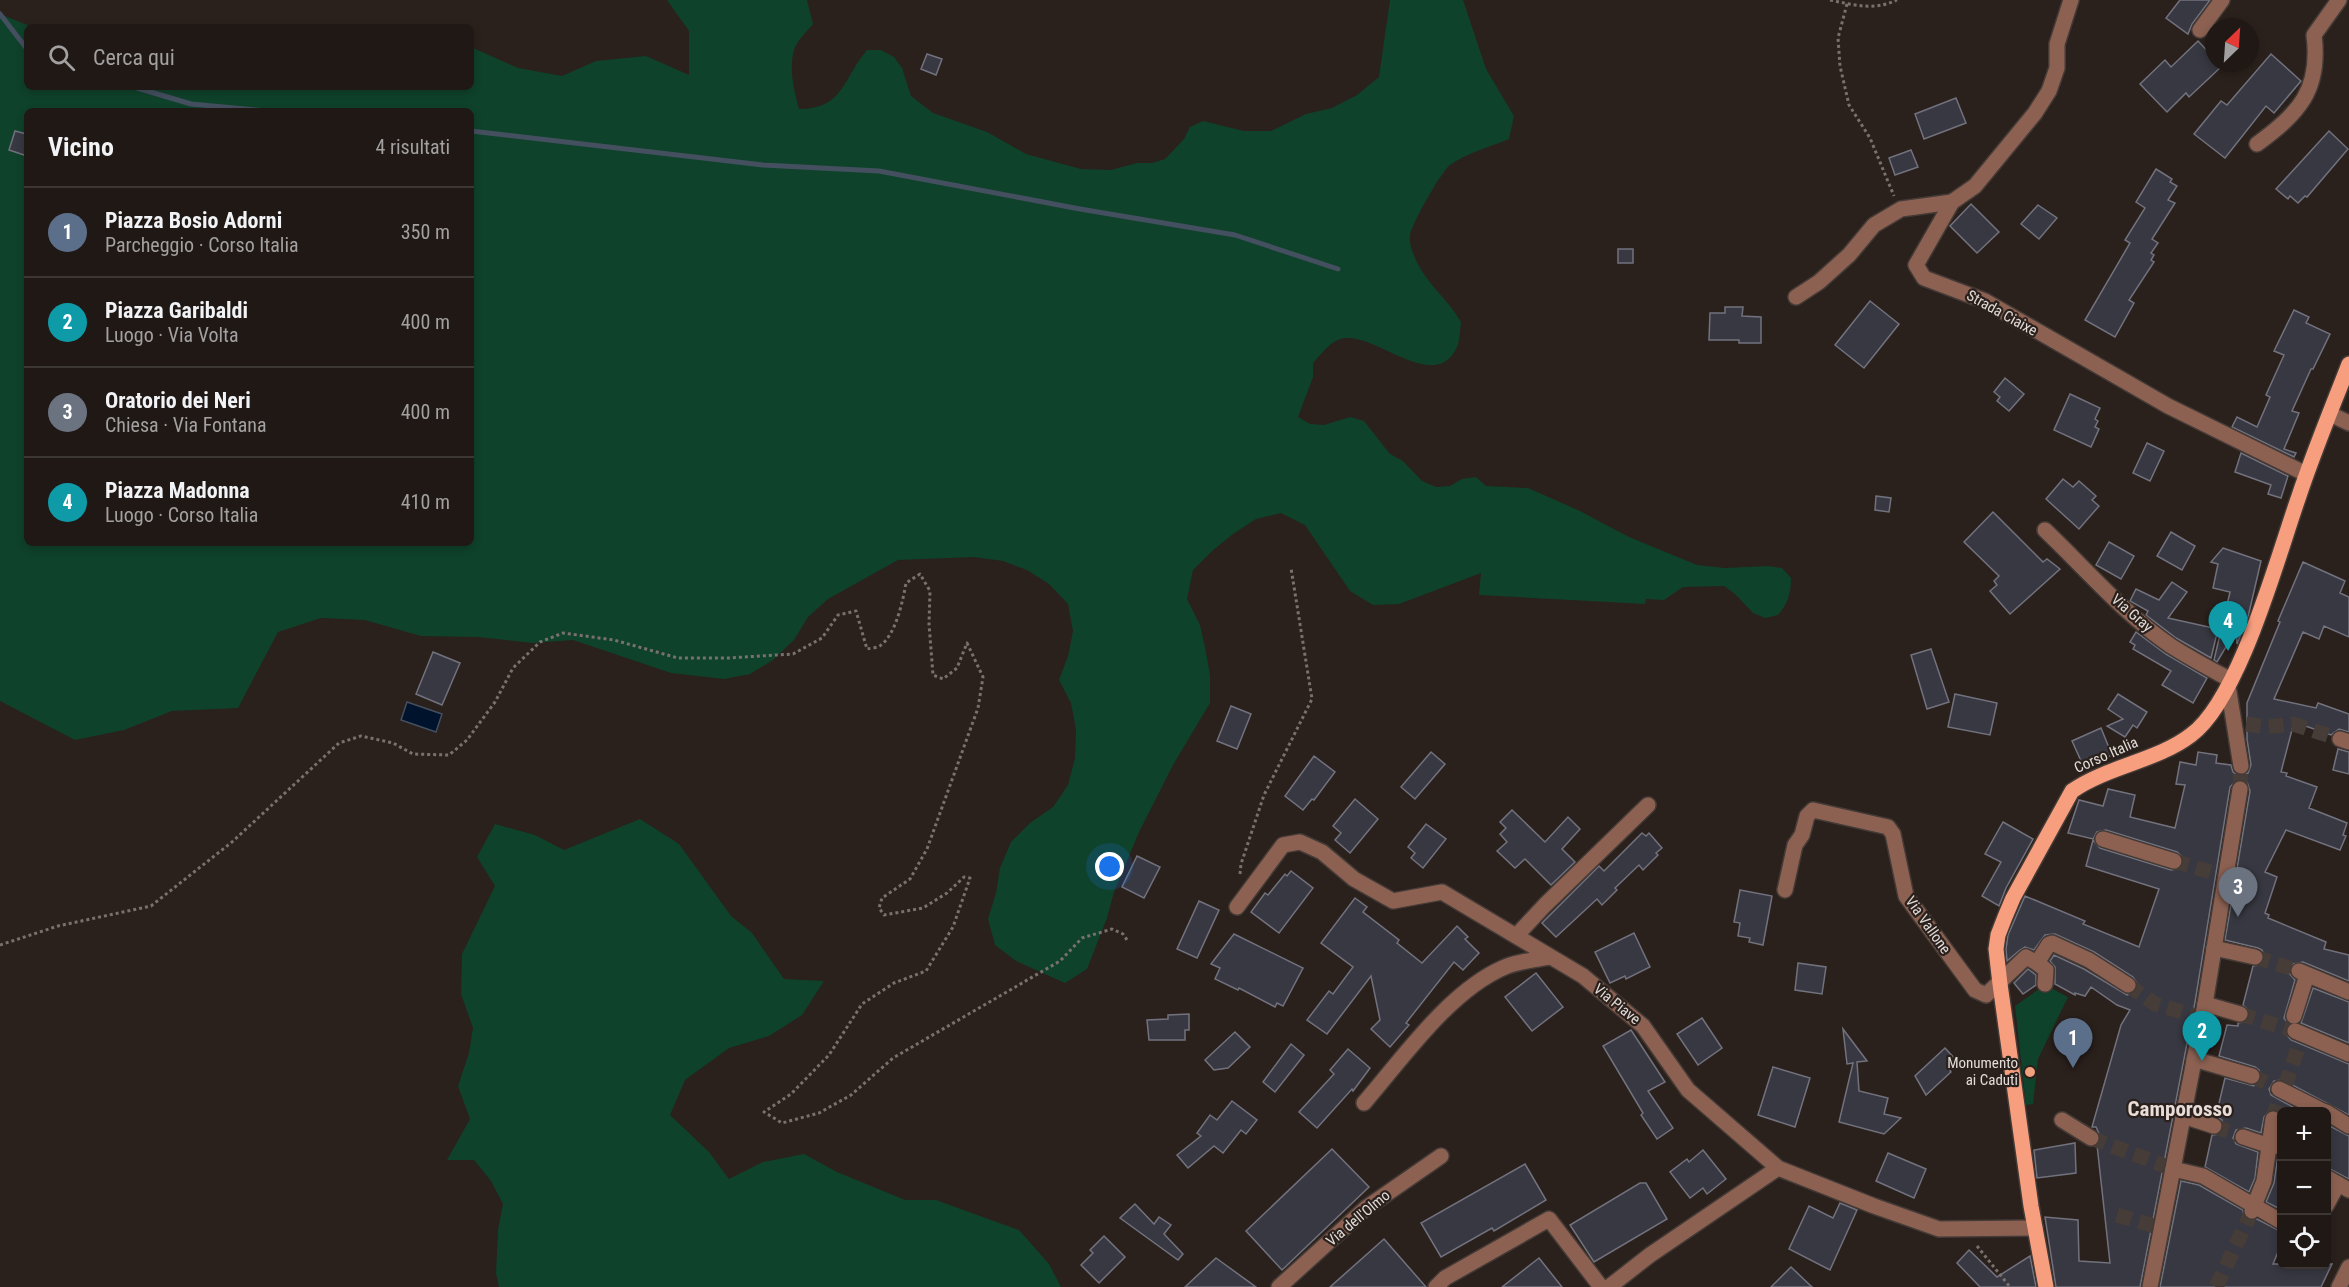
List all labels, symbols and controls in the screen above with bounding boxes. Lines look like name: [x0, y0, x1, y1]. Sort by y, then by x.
north arrow: [2205, 18, 2259, 72]
search box: [24, 24, 474, 90]
icon: search: [45, 41, 78, 74]
text: Cerca qui: [93, 45, 175, 70]
text: Vicino: [48, 132, 114, 162]
text: 4 risultati: [375, 135, 450, 159]
text: Piazza Bosio Adorni: [105, 208, 282, 233]
text: 1: [62, 220, 73, 244]
text: 350 m: [401, 220, 450, 244]
text: Parcheggio · Corso Italia: [105, 233, 299, 257]
street label: Strada Ciaixe: [1964, 286, 2040, 340]
text: Piazza Garibaldi: [105, 298, 248, 323]
text: 2: [62, 310, 73, 334]
text: 400 m: [401, 310, 450, 334]
text: Luogo · Via Volta: [105, 323, 239, 347]
text: Oratorio dei Neri: [105, 388, 251, 413]
text: 3: [62, 400, 73, 424]
text: 400 m: [401, 400, 450, 424]
text: Chiesa · Via Fontana: [105, 413, 267, 437]
text: Piazza Madonna: [105, 478, 250, 503]
text: 4: [62, 490, 73, 514]
text: 410 m: [401, 490, 450, 514]
text: Luogo · Corso Italia: [105, 503, 258, 527]
street label: Via Gray: [2108, 590, 2156, 636]
pin: 4: [2208, 602, 2248, 651]
street label: Corso Italia: [2071, 733, 2141, 777]
your location: [1095, 852, 1124, 881]
pin: 3: [2218, 868, 2258, 917]
street label: Via Vallone: [1902, 893, 1954, 957]
street label: Via Piave: [1590, 980, 1644, 1028]
pin: 2: [2182, 1012, 2222, 1061]
pin: 1: [2054, 1018, 2092, 1068]
place label: Monumento ai Caduti: [1947, 1054, 2018, 1089]
marker: Monumento ai Caduti: [2023, 1065, 2037, 1079]
district label: Camporosso: [2128, 1097, 2232, 1121]
map controls: [2277, 1107, 2331, 1269]
button: +: [2277, 1107, 2331, 1161]
button: −: [2277, 1161, 2331, 1215]
street label: Via dell'Olmo: [1322, 1186, 1394, 1250]
button: locate: [2277, 1215, 2331, 1269]

